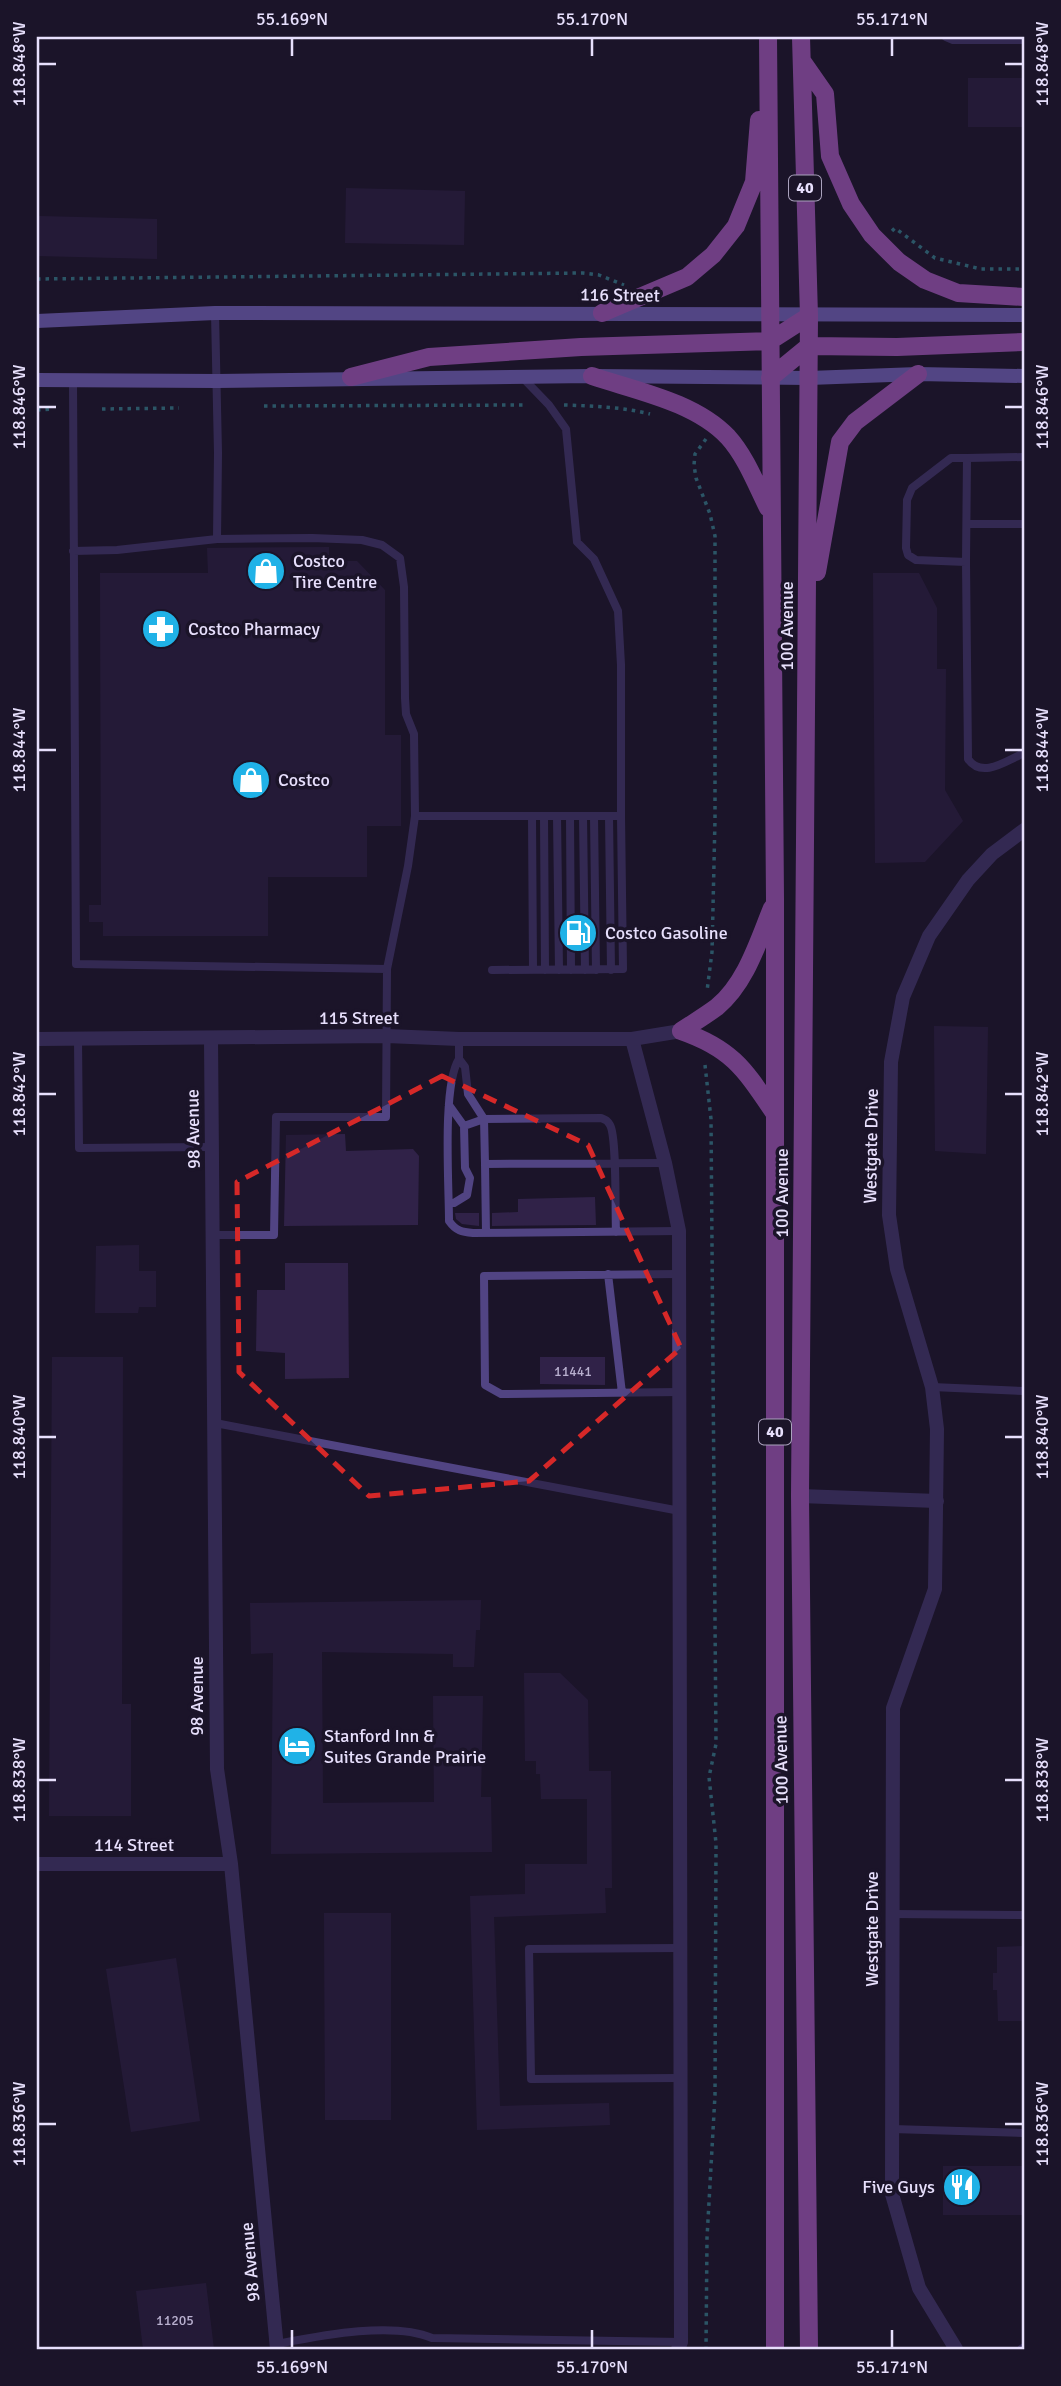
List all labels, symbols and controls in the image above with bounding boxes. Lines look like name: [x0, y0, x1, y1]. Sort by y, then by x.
text: 55.169°N: [256, 8, 328, 30]
text: 55.170°N: [556, 8, 628, 30]
text: 55.171°N: [856, 8, 928, 30]
text: 118.848°W: [8, 21, 30, 107]
text: 118.848°W: [1031, 21, 1053, 107]
road number: 40: [789, 176, 821, 200]
street label: 116 Street: [580, 283, 660, 307]
text: 118.846°W: [8, 364, 30, 450]
text: 118.846°W: [1031, 364, 1053, 450]
shop icon: Costco Tire Centre: [245, 550, 287, 592]
place label: Costco Tire Centre: [293, 550, 377, 593]
street label: 100 Avenue: [776, 581, 798, 671]
pharmacy icon: Costco Pharmacy: [140, 608, 182, 650]
place label: Costco Pharmacy: [188, 618, 320, 640]
text: 118.844°W: [8, 707, 30, 793]
text: 118.844°W: [1031, 707, 1053, 793]
shop icon: Costco: [230, 759, 272, 801]
place label: Costco: [278, 769, 330, 791]
fuel station icon: Costco Gasoline: [557, 912, 599, 954]
place label: Costco Gasoline: [605, 922, 728, 944]
street label: 115 Street: [319, 1007, 399, 1029]
text: 118.842°W: [8, 1051, 30, 1137]
text: 118.842°W: [1031, 1051, 1053, 1137]
street label: Westgate Drive: [859, 1088, 883, 1204]
street label: 98 Avenue: [181, 1089, 205, 1169]
street label: 100 Avenue: [771, 1148, 793, 1238]
house number: 11441: [554, 1363, 592, 1380]
text: 118.840°W: [8, 1394, 30, 1480]
text: 118.840°W: [1031, 1394, 1053, 1480]
road number: 40: [759, 1420, 791, 1444]
street label: 98 Avenue: [186, 1656, 208, 1736]
street label: 100 Avenue: [769, 1715, 793, 1805]
hotel icon: Stanford Inn & Suites Grande Prairie: [276, 1725, 318, 1767]
place label: Stanford Inn & Suites Grande Prairie: [324, 1725, 486, 1768]
text: 118.838°W: [8, 1737, 30, 1823]
text: 118.838°W: [1031, 1737, 1053, 1823]
street label: 114 Street: [94, 1834, 174, 1856]
street label: Westgate Drive: [861, 1871, 883, 1987]
text: 118.836°W: [8, 2081, 30, 2167]
text: 118.836°W: [1031, 2081, 1053, 2167]
restaurant icon: Five Guys: [941, 2166, 983, 2208]
place label: Five Guys: [862, 2176, 935, 2198]
street label: 98 Avenue: [236, 2221, 264, 2303]
house number: 11205: [156, 2312, 194, 2329]
text: 55.169°N: [256, 2356, 328, 2378]
text: 55.170°N: [556, 2356, 628, 2378]
text: 55.171°N: [856, 2356, 928, 2378]

